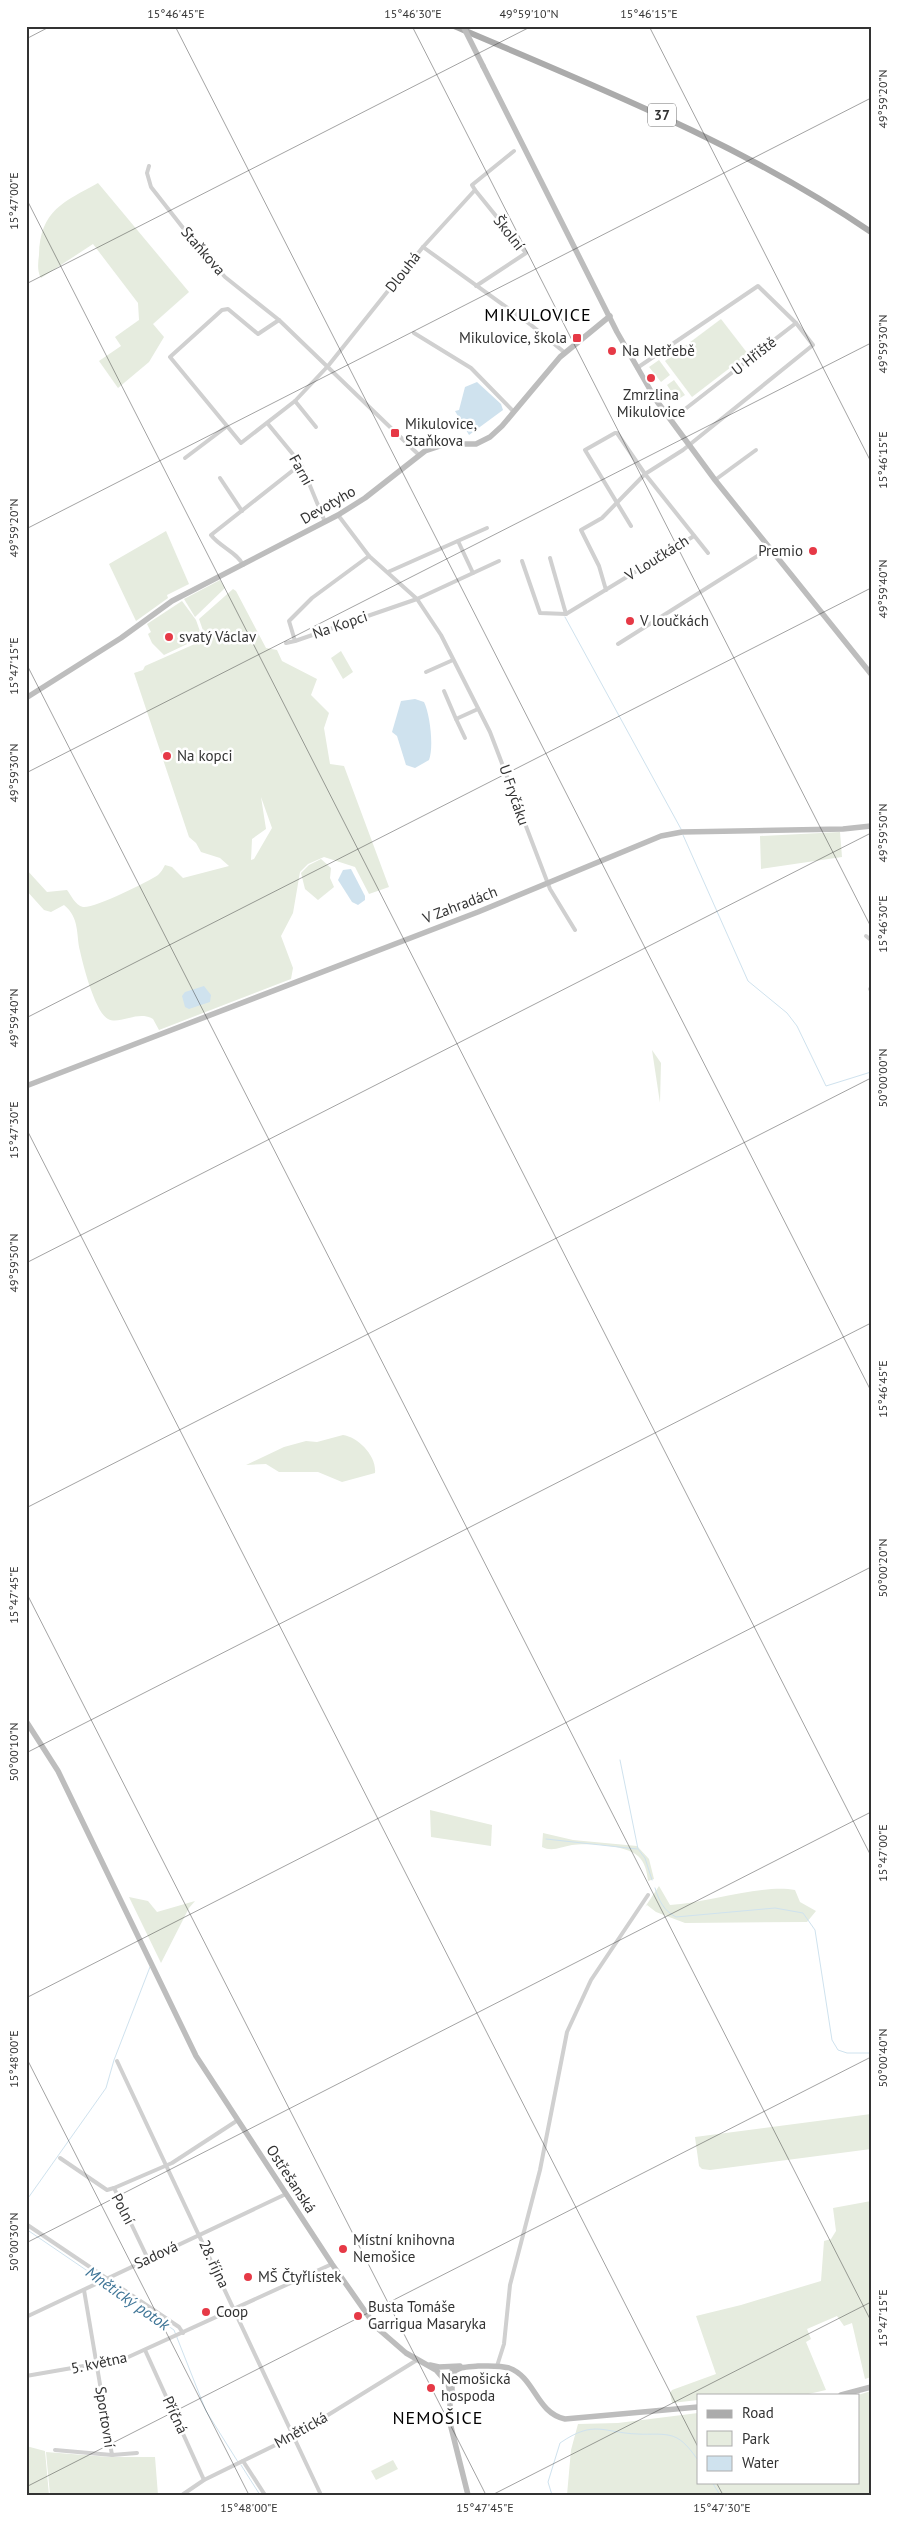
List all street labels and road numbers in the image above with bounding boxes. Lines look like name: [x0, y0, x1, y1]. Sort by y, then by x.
road number: 37: [648, 104, 676, 126]
street label: Školní: [490, 211, 529, 254]
street label: Staňkova: [177, 222, 230, 279]
street label: Dlouhá: [381, 248, 424, 296]
street label: U Hřiště: [727, 332, 780, 379]
street label: Farní: [285, 451, 318, 489]
street label: Devotyho: [297, 481, 359, 528]
street label: V Loučkách: [621, 531, 692, 585]
street label: Na Kopci: [310, 606, 370, 643]
street label: U Fryčáku: [495, 762, 534, 828]
street label: V Zahradách: [419, 882, 500, 928]
street label: Ostřešanská: [262, 2141, 320, 2216]
street label: Polní: [107, 2190, 139, 2228]
street label: Sadová: [131, 2236, 181, 2273]
street label: 28. října: [195, 2237, 234, 2291]
street label: 5. května: [69, 2347, 129, 2378]
street label: Sportovní: [91, 2385, 120, 2449]
street label: Příčná: [159, 2393, 192, 2437]
street label: Mnětická: [271, 2407, 331, 2452]

